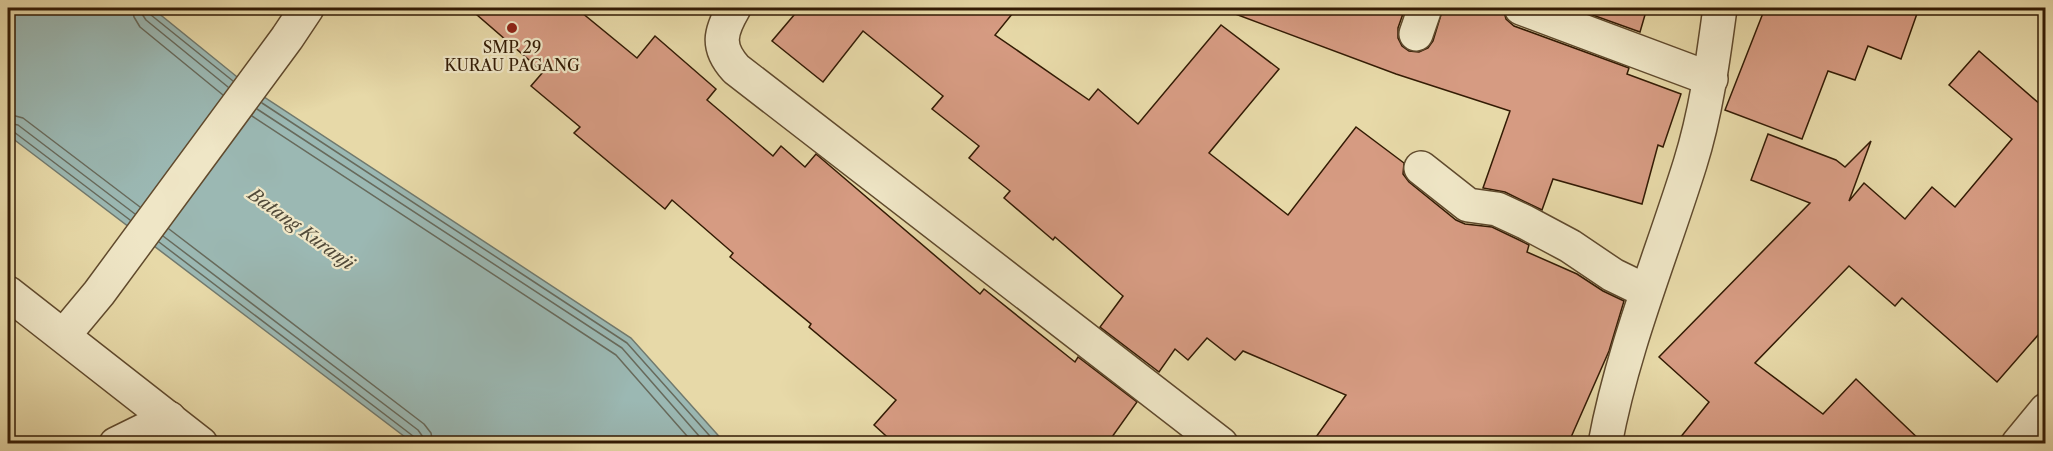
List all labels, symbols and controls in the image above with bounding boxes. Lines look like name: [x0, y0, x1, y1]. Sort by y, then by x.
marker: SMP 29 KURAU PAGANG: [505, 21, 519, 35]
place label: SMP 29 KURAU PAGANG: [444, 37, 580, 75]
water label: Batang Kuranji: [242, 182, 359, 276]

